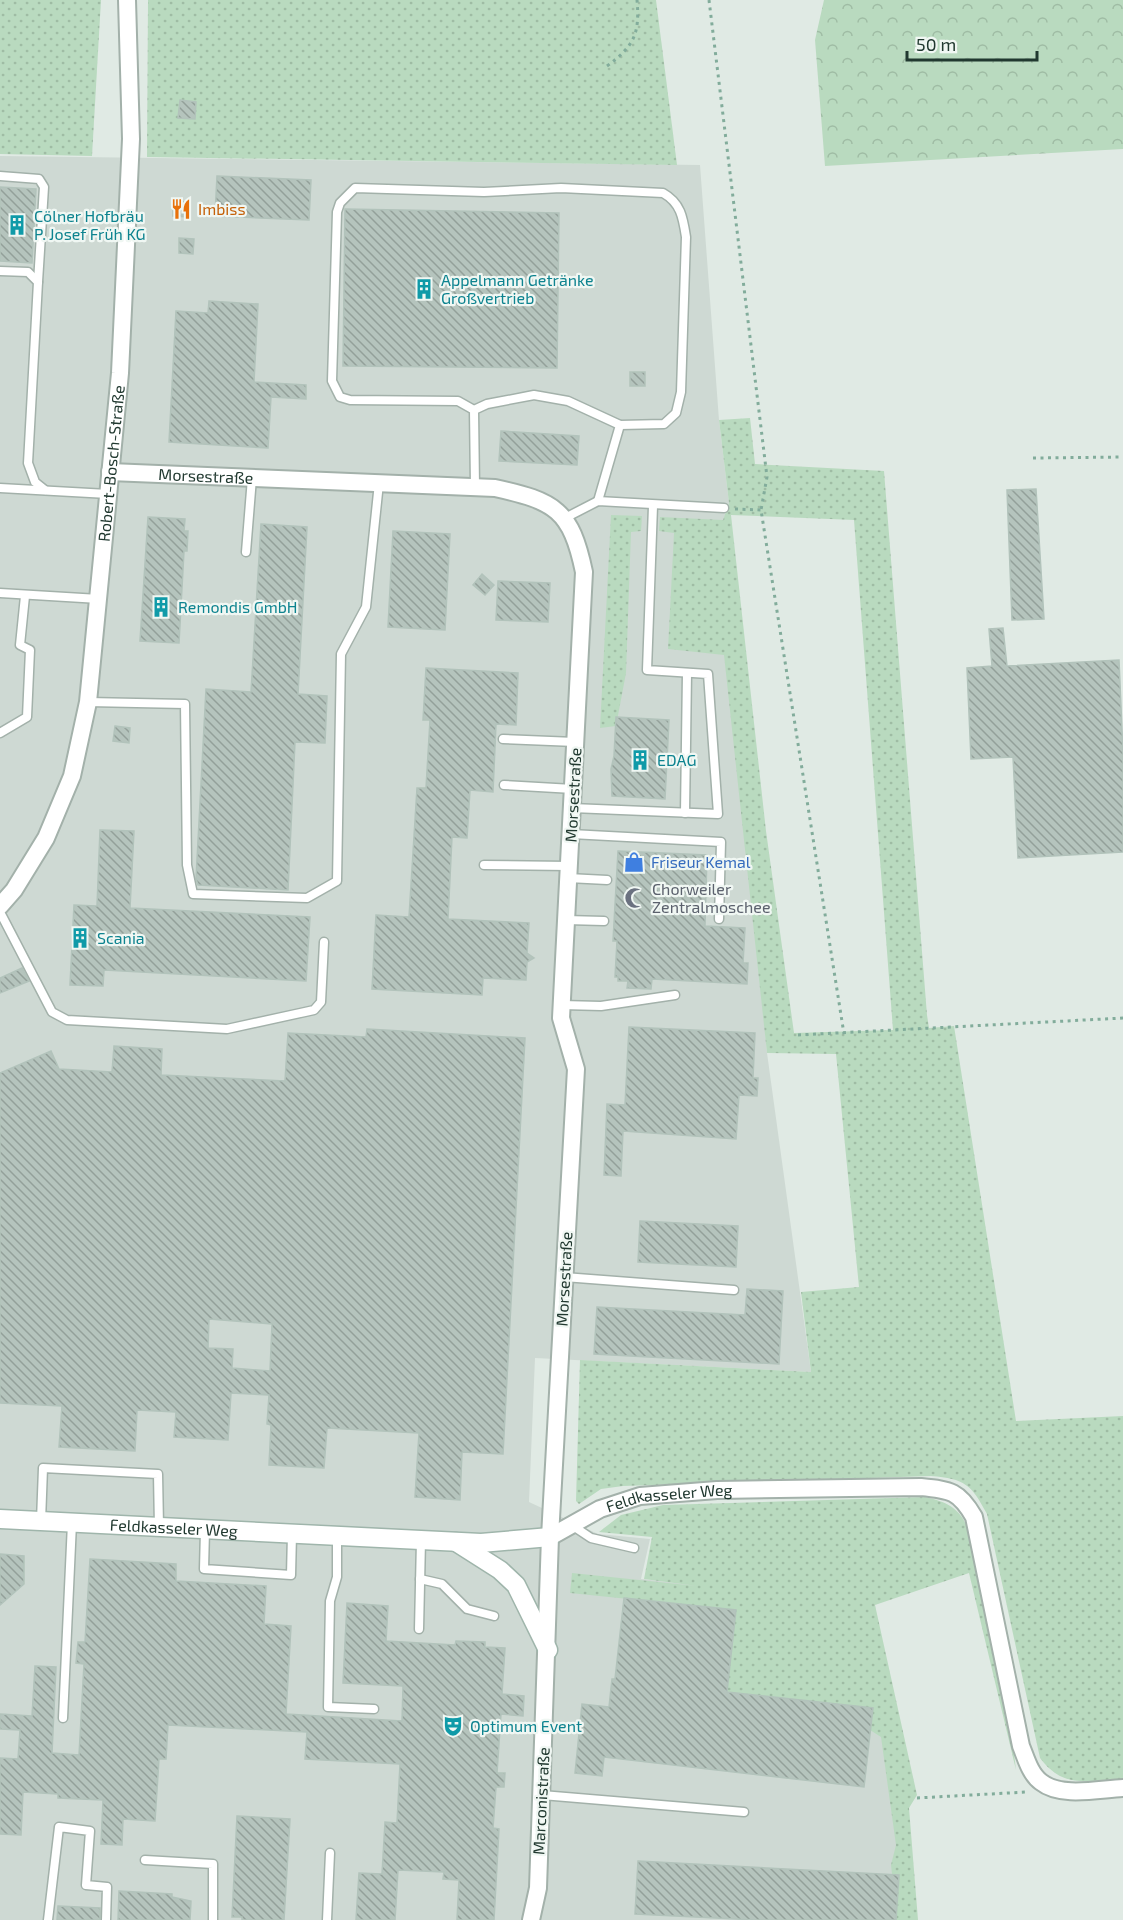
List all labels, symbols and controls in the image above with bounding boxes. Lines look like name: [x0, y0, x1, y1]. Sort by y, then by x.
scale bar: [907, 24, 1038, 62]
text: 50 m: [916, 33, 956, 55]
restaurant icon: Imbiss: [169, 197, 193, 221]
place label: Imbiss: [198, 199, 246, 218]
place label: Cölner Hofbräu P. Josef Früh KG: [34, 206, 146, 243]
building icon: Cölner Hofbräu P. Josef Früh KG: [5, 213, 29, 237]
place label: Appelmann Getränke Großvertrieb: [441, 270, 594, 307]
building icon: Appelmann Getränke Großvertrieb: [412, 277, 436, 301]
street label: Robert-Bosch-Straße: [94, 384, 128, 542]
street label: Morsestraße: [158, 464, 254, 487]
building icon: Remondis GmbH: [149, 595, 173, 619]
place label: Remondis GmbH: [178, 597, 298, 616]
street label: Morsestraße: [561, 747, 584, 843]
building icon: EDAG: [628, 748, 652, 772]
place label: EDAG: [657, 750, 696, 769]
shop icon: Friseur Kemal: [622, 850, 646, 874]
place label: Friseur Kemal: [651, 852, 751, 871]
place label: Chorweiler Zentralmoschee: [652, 879, 771, 916]
mosque icon: Chorweiler Zentralmoschee: [623, 886, 647, 910]
building icon: Scania: [68, 926, 92, 950]
place label: Scania: [97, 928, 145, 947]
street label: Morsestraße: [552, 1231, 575, 1327]
street label: Feldkasseler Weg: [603, 1480, 733, 1515]
street label: Feldkasseler Weg: [109, 1514, 238, 1540]
theatre icon: Optimum Event: [441, 1714, 465, 1738]
place label: Optimum Event: [470, 1716, 582, 1735]
street label: Marconistraße: [528, 1747, 553, 1855]

